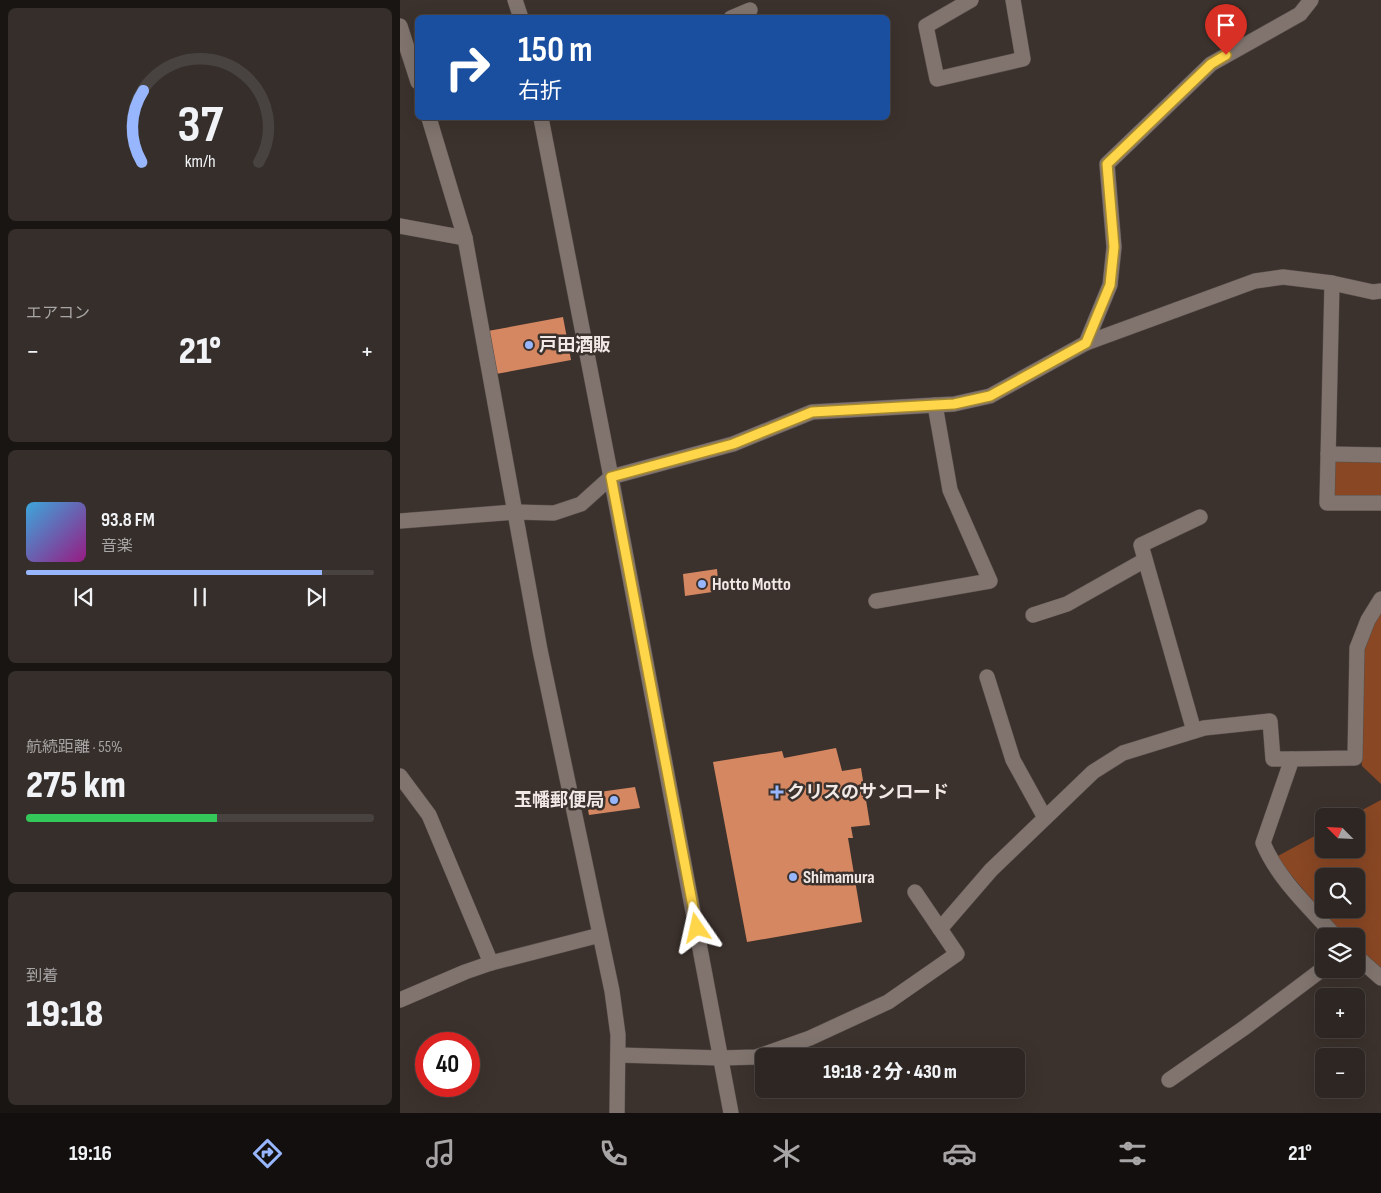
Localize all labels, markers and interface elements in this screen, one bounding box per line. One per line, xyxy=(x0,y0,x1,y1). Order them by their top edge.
pin xyxy=(1205,4,1247,55)
icon: arrive xyxy=(1212,11,1240,39)
text: 150 m xyxy=(518,29,592,72)
icon: right xyxy=(435,35,500,100)
text: 右折 xyxy=(518,78,562,105)
text: 37 xyxy=(177,94,223,157)
text: km/h xyxy=(185,151,215,172)
text: エアコン xyxy=(26,304,90,323)
text: 21° xyxy=(179,329,221,374)
text: − xyxy=(26,335,40,368)
text: + xyxy=(360,335,374,368)
place label: 戸田酒販 xyxy=(539,335,611,356)
marker: 戸田酒販 xyxy=(523,339,535,351)
text: 93.8 FM xyxy=(101,509,155,532)
text: 音楽 xyxy=(101,537,133,556)
place label: Hotto Motto xyxy=(712,574,791,595)
marker: Hotto Motto xyxy=(696,578,708,590)
icon: previous xyxy=(70,583,98,611)
icon: pause xyxy=(186,583,214,611)
icon: next xyxy=(302,583,330,611)
text: 航続距離 · 55% xyxy=(26,738,123,757)
text: 275 km xyxy=(26,763,126,808)
place label: クリスのサンロード xyxy=(787,782,949,803)
marker: クリスのサンロード xyxy=(771,786,783,798)
place label: 玉幡郵便局 xyxy=(514,790,604,811)
marker: 玉幡郵便局 xyxy=(608,794,620,806)
north arrow xyxy=(1315,808,1365,858)
map controls xyxy=(1315,808,1365,1098)
place label: Shimamura xyxy=(803,867,875,888)
button: search xyxy=(1315,868,1365,918)
marker: Shimamura xyxy=(787,871,799,883)
position arrow xyxy=(670,901,722,953)
button: layers xyxy=(1315,928,1365,978)
text: 到着 xyxy=(26,967,58,986)
button: + xyxy=(1315,988,1365,1038)
text: 19:18 xyxy=(26,992,103,1037)
speed limit sign: 40 xyxy=(415,1032,480,1097)
button: − xyxy=(1315,1048,1365,1098)
text: 19:18 · 2 分 · 430 m xyxy=(823,1061,957,1084)
icon: directions xyxy=(250,1136,285,1171)
icon: music xyxy=(423,1136,458,1171)
icon: phone xyxy=(596,1136,631,1171)
icon: climate xyxy=(769,1136,804,1171)
icon: car xyxy=(942,1136,977,1171)
icon: filters xyxy=(1115,1136,1150,1171)
text: 19:16 xyxy=(69,1140,112,1167)
text: 21° xyxy=(1288,1140,1312,1167)

